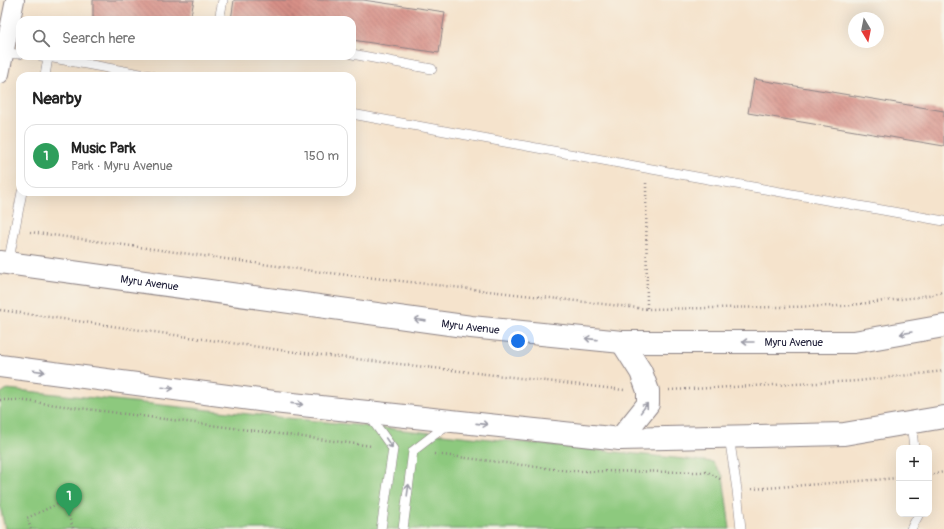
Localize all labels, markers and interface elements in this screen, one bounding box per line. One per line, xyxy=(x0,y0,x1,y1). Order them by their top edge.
north arrow xyxy=(848,12,884,48)
search box xyxy=(16,16,356,60)
icon: search xyxy=(30,27,52,49)
text: Search here xyxy=(62,29,135,48)
text: Nearby xyxy=(32,88,81,109)
text: Music Park xyxy=(71,139,136,158)
text: 1 xyxy=(43,148,49,164)
text: 150 m xyxy=(304,148,339,164)
text: Park · Myru Avenue xyxy=(71,158,172,174)
street label: Myru Avenue xyxy=(120,273,180,294)
one-way arrow xyxy=(414,316,427,324)
street label: Myru Avenue xyxy=(441,317,501,337)
one-way arrow xyxy=(899,329,912,337)
your location xyxy=(508,331,528,351)
one-way arrow xyxy=(585,335,598,342)
street label: Myru Avenue xyxy=(765,336,824,349)
one-way arrow xyxy=(742,338,755,346)
one-way arrow xyxy=(32,367,45,375)
one-way arrow xyxy=(161,384,174,392)
one-way arrow xyxy=(290,400,303,408)
one-way arrow xyxy=(640,403,648,414)
one-way arrow xyxy=(475,420,488,428)
one-way arrow xyxy=(385,438,393,449)
map controls xyxy=(896,445,932,517)
button: + xyxy=(896,445,932,481)
button: − xyxy=(896,481,932,517)
pin: 1 xyxy=(56,483,82,516)
one-way arrow xyxy=(404,484,412,497)

